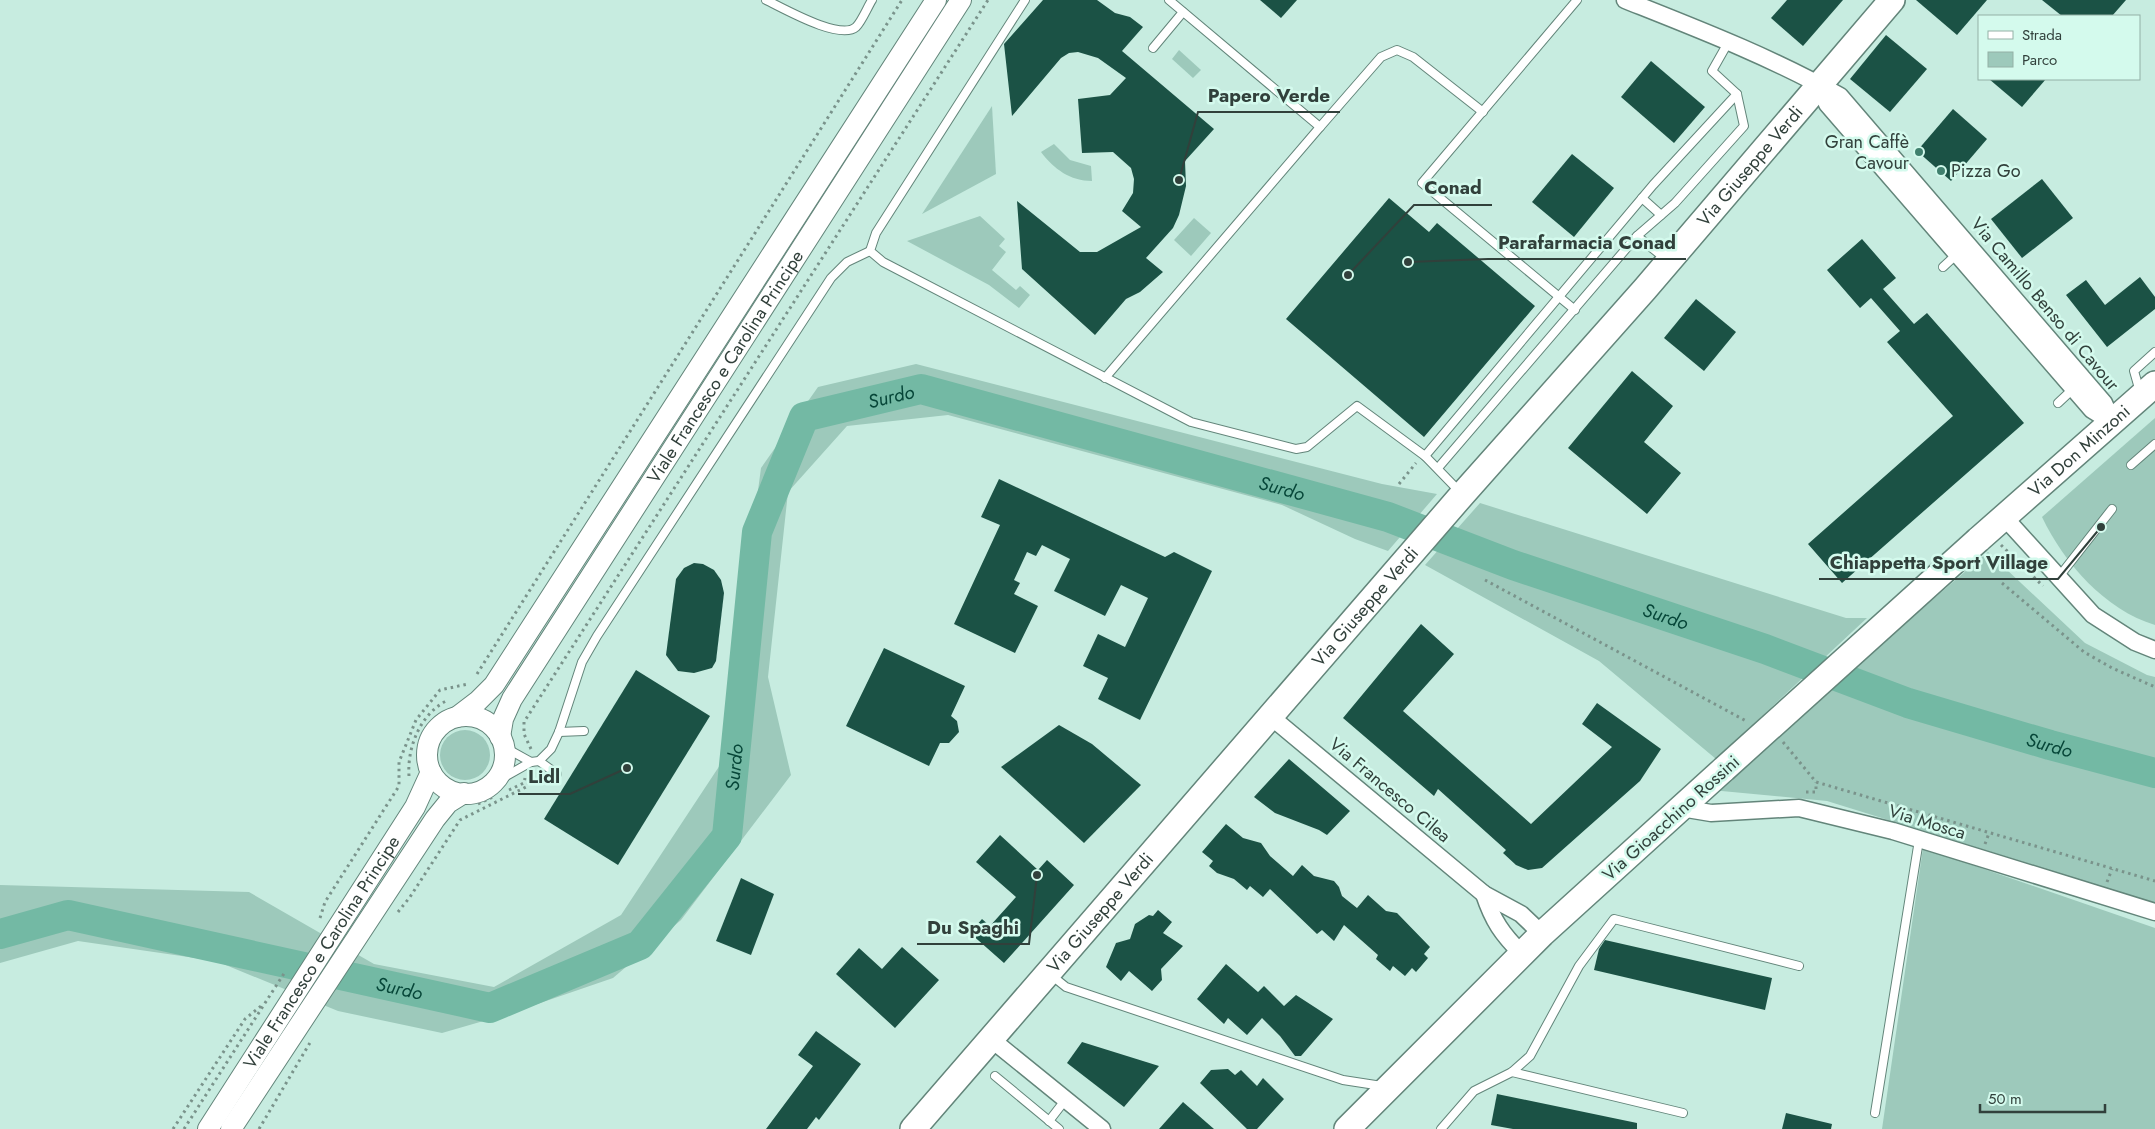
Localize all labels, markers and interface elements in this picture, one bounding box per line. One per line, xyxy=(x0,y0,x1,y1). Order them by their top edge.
legend xyxy=(1978,15,2140,80)
text: Strada xyxy=(2022,24,2062,46)
text: Parco xyxy=(2022,49,2057,71)
callout: Papero Verde xyxy=(1198,78,1340,112)
text: Papero Verde xyxy=(1208,82,1330,109)
street label: Via Giuseppe Verdi xyxy=(1691,100,1809,232)
place label: Gran Caffè Cavour xyxy=(1825,129,1910,176)
marker: Gran Caffè Cavour xyxy=(1913,146,1925,158)
place label: Pizza Go xyxy=(1951,158,2021,184)
marker: Pizza Go xyxy=(1935,165,1947,177)
callout: Conad xyxy=(1414,171,1492,205)
text: Conad xyxy=(1424,174,1482,201)
street label: Via Camillo Benso di Cavour xyxy=(1965,212,2126,397)
callout: Parafarmacia Conad xyxy=(1488,225,1686,259)
text: Parafarmacia Conad xyxy=(1498,229,1676,256)
street label: Viale Francesco e Carolina Principe xyxy=(641,245,810,488)
water label: Surdo xyxy=(865,378,917,415)
street label: Via Don Minzoni xyxy=(2023,399,2136,503)
water label: Surdo xyxy=(1256,469,1308,507)
street label: Via Giuseppe Verdi xyxy=(1306,541,1425,672)
callout: Chiappetta Sport Village xyxy=(1819,545,2058,579)
text: Chiappetta Sport Village xyxy=(1830,549,2048,576)
water label: Surdo xyxy=(1639,596,1692,636)
water label: Surdo xyxy=(2023,725,2075,764)
street label: Via Francesco Cilea xyxy=(1324,731,1456,849)
water label: Surdo xyxy=(718,743,750,792)
street label: Via Gioacchino Rossini xyxy=(1597,749,1745,887)
callout: Lidl xyxy=(518,760,570,794)
text: Lidl xyxy=(528,763,560,790)
street label: Via Mosca xyxy=(1885,798,1969,846)
street label: Viale Francesco e Carolina Principe xyxy=(237,831,406,1074)
street label: Via Giuseppe Verdi xyxy=(1041,847,1160,979)
callout: Du Spaghi xyxy=(917,910,1029,944)
text: Du Spaghi xyxy=(927,914,1019,941)
water label: Surdo xyxy=(374,970,425,1006)
scale bar xyxy=(1980,1082,2105,1114)
text: 50 m xyxy=(1988,1088,2022,1110)

